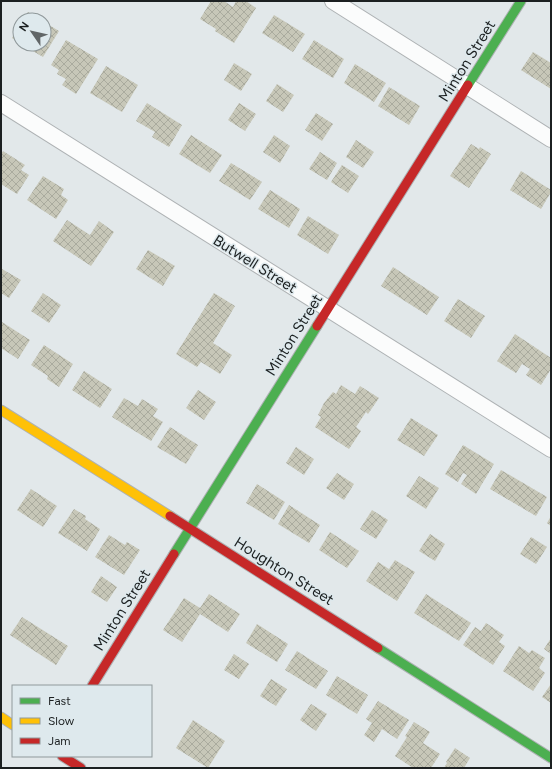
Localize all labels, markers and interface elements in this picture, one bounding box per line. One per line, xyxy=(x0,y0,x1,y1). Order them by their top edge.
north arrow xyxy=(12,12,52,52)
street label: Minton Street xyxy=(435,17,499,105)
text: N xyxy=(16,20,32,34)
street label: Butwell Street xyxy=(210,231,300,297)
street label: Minton Street xyxy=(262,291,326,379)
street label: Houghton Street xyxy=(231,533,337,609)
street label: Minton Street xyxy=(90,566,154,654)
legend xyxy=(12,685,152,757)
text: Fast xyxy=(48,694,71,708)
text: Slow xyxy=(48,714,75,728)
text: Jam xyxy=(48,734,71,748)

